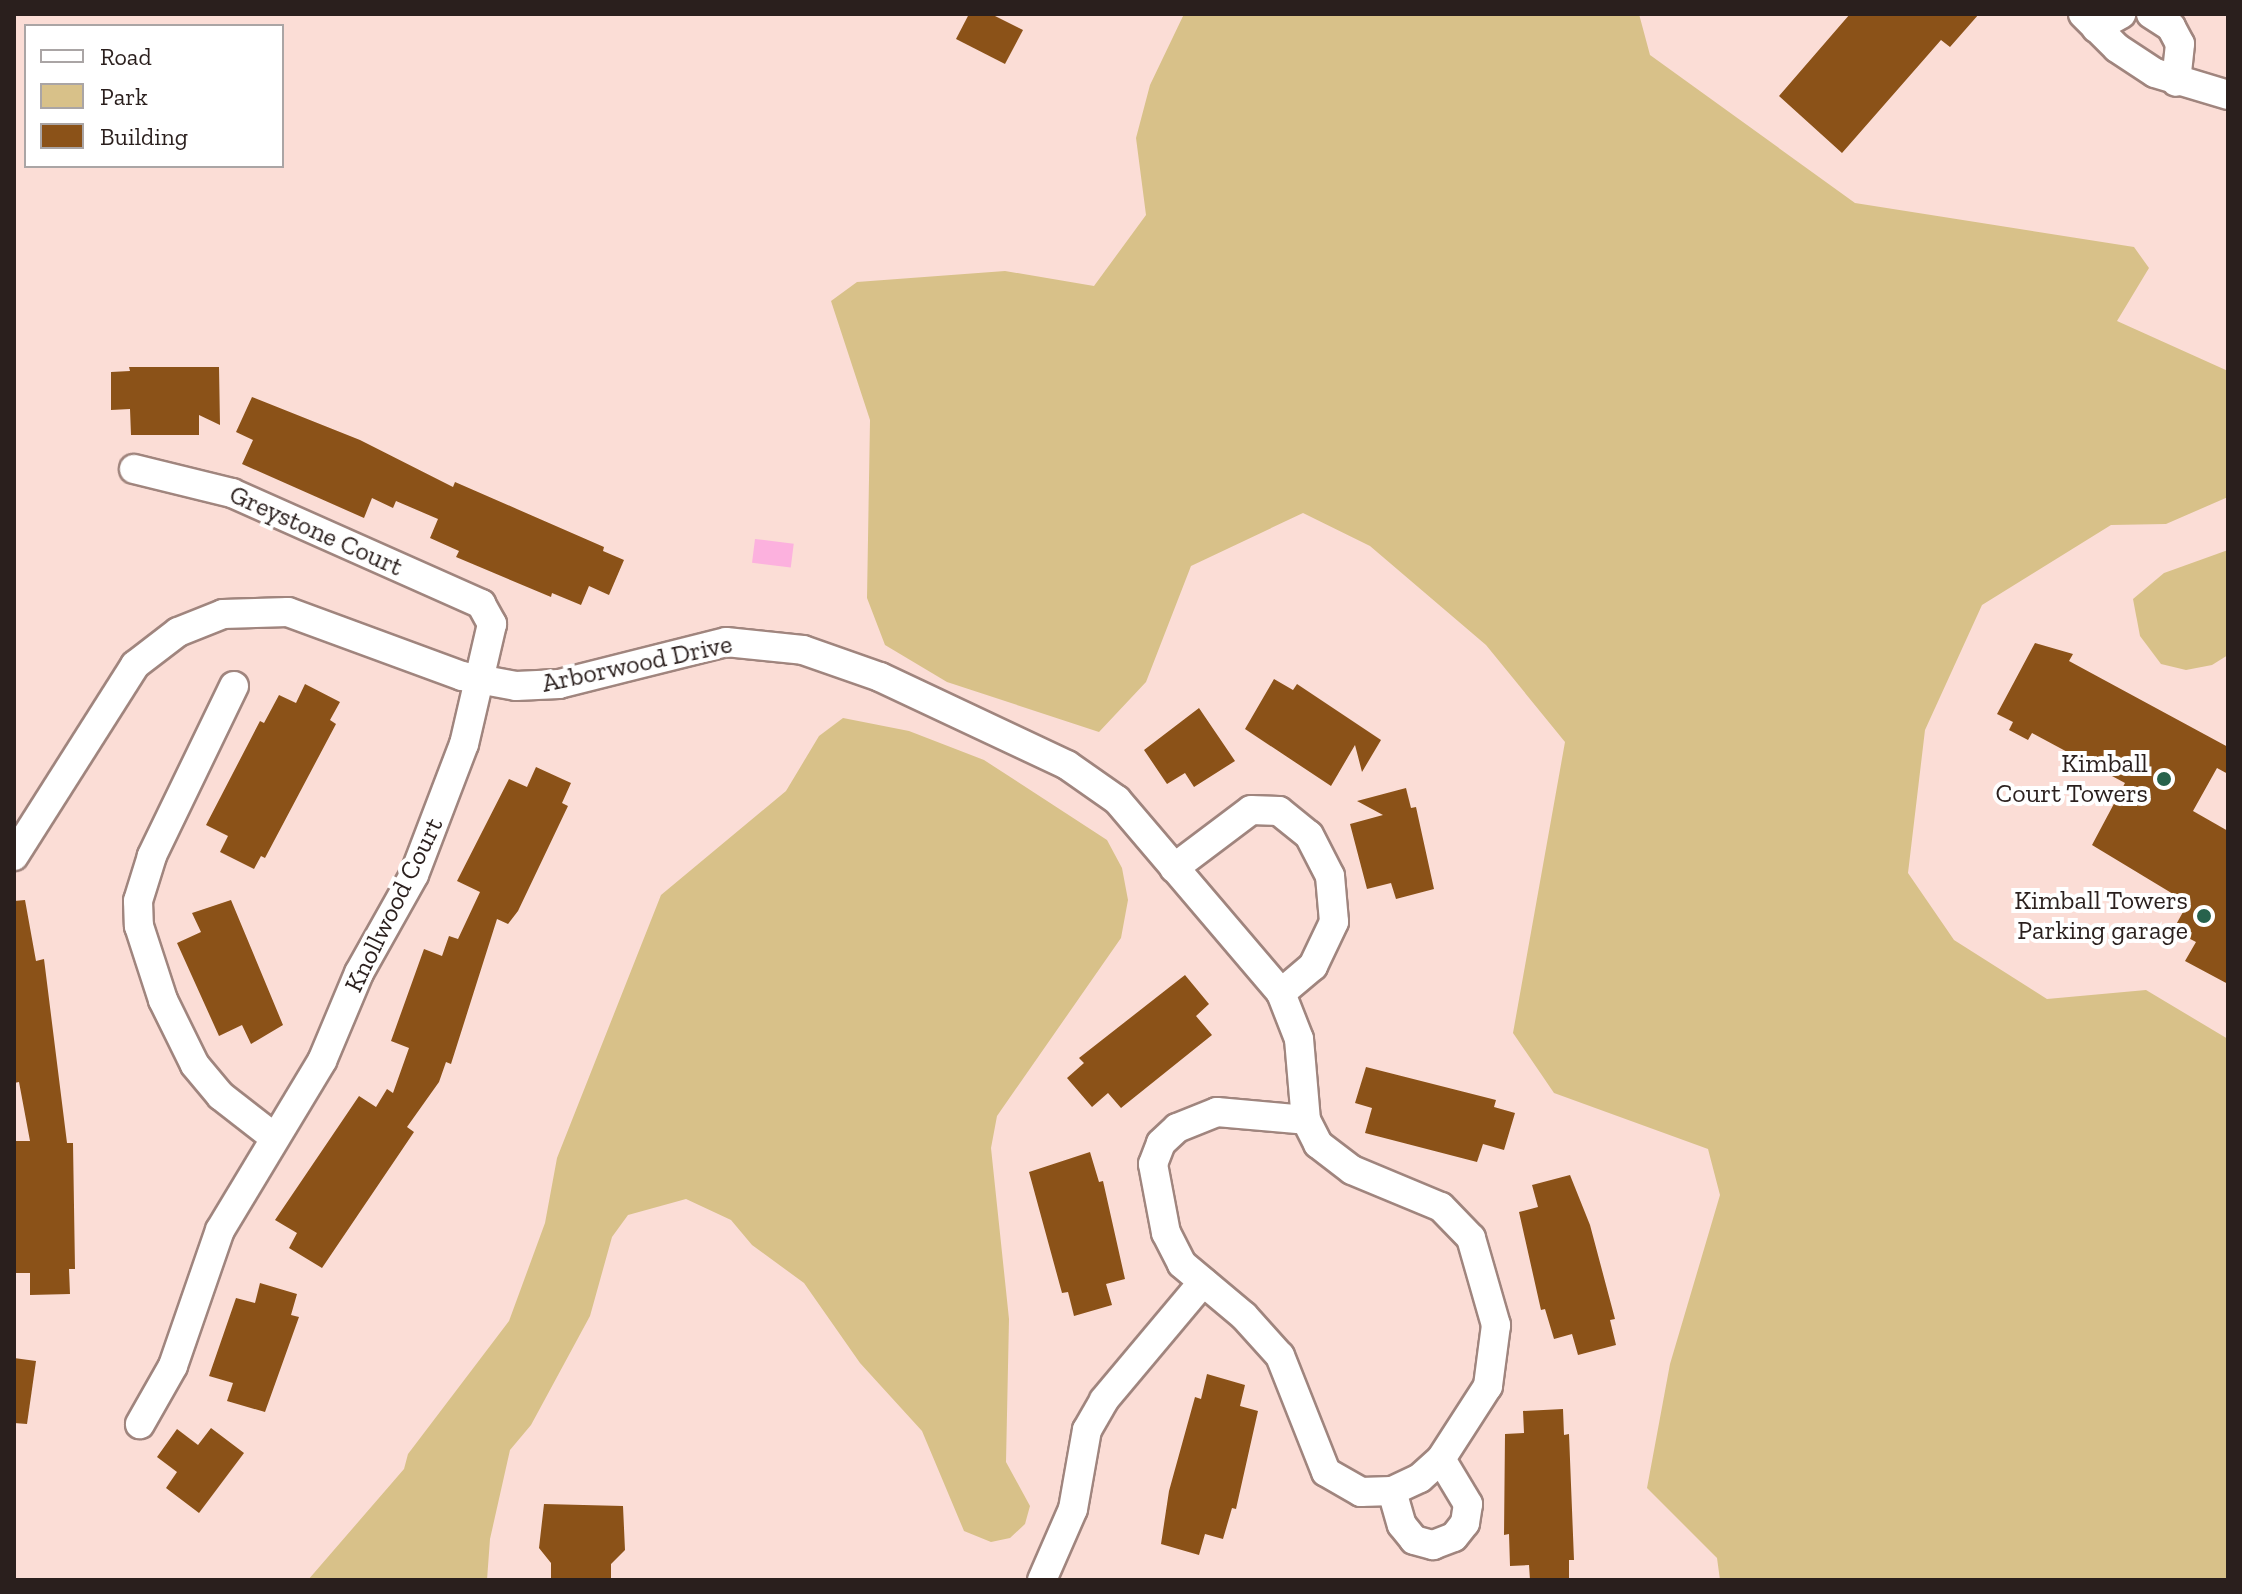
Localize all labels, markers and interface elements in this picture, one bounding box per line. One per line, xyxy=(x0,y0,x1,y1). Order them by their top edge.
legend xyxy=(24,24,284,168)
text: Road xyxy=(100,42,152,71)
text: Park xyxy=(100,82,148,111)
text: Building xyxy=(100,122,188,151)
street label: Greystone Court xyxy=(225,479,407,583)
street label: Arborwood Drive xyxy=(539,629,735,699)
place label: Kimball Court Towers xyxy=(1995,748,2148,810)
marker: Kimball Court Towers xyxy=(2155,770,2173,788)
street label: Knollwood Court xyxy=(338,813,450,997)
place label: Kimball Towers Parking garage xyxy=(2014,885,2188,946)
marker: Kimball Towers Parking garage xyxy=(2195,907,2213,925)

